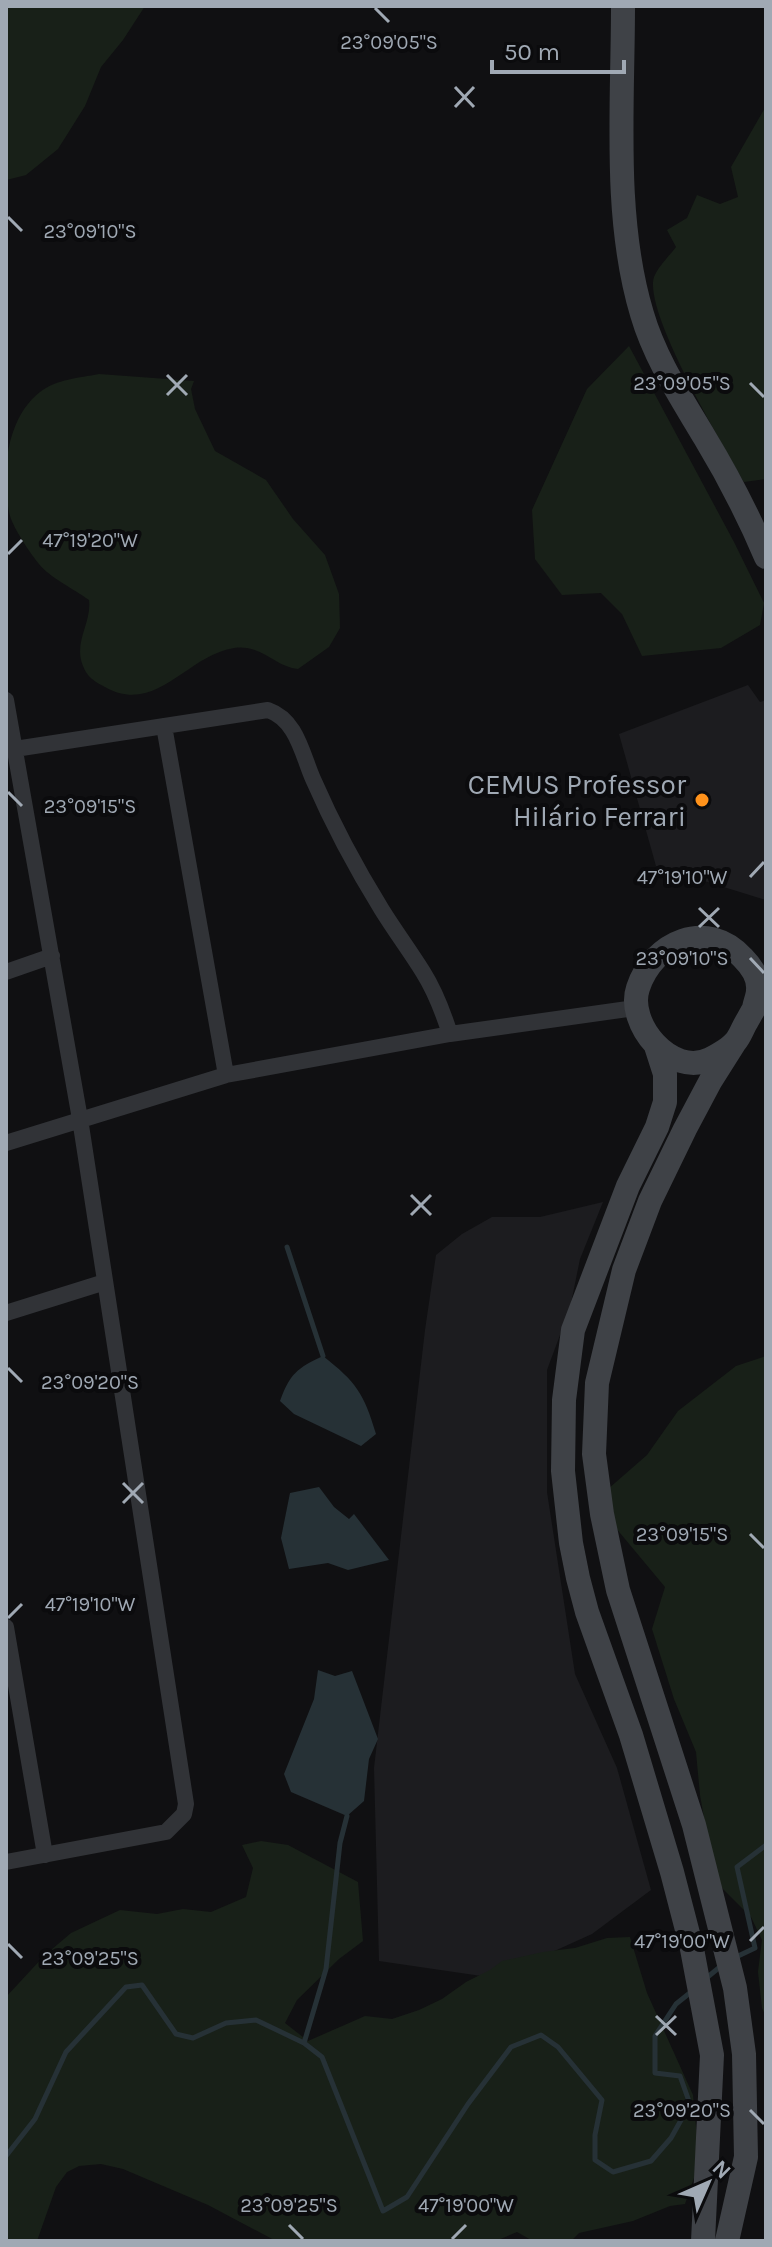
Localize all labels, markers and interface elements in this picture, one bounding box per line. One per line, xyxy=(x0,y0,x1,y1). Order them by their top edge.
scale bar xyxy=(492,24,624,74)
text: 23°09'05"S xyxy=(340,31,438,54)
text: 50 m xyxy=(504,38,560,66)
text: 23°09'10"S xyxy=(43,220,137,243)
text: 23°09'05"S xyxy=(633,372,731,395)
text: 47°19'20"W xyxy=(42,529,138,552)
place label: CEMUS Professor Hilário Ferrari xyxy=(468,768,687,833)
marker: CEMUS Professor Hilário Ferrari xyxy=(693,791,711,809)
text: 23°09'15"S xyxy=(44,795,136,818)
text: 47°19'10"W xyxy=(637,866,727,889)
text: 23°09'10"S xyxy=(635,947,729,970)
text: 23°09'20"S xyxy=(41,1371,139,1394)
text: 23°09'15"S xyxy=(636,1523,728,1546)
text: 47°19'10"W xyxy=(45,1593,135,1616)
text: 47°19'00"W xyxy=(634,1930,730,1953)
text: 23°09'25"S xyxy=(41,1947,139,1970)
text: 23°09'20"S xyxy=(633,2099,731,2122)
north arrow xyxy=(668,2143,748,2223)
text: N xyxy=(707,2155,736,2184)
text: 23°09'25"S xyxy=(240,2194,338,2217)
text: 47°19'00"W xyxy=(418,2194,514,2217)

